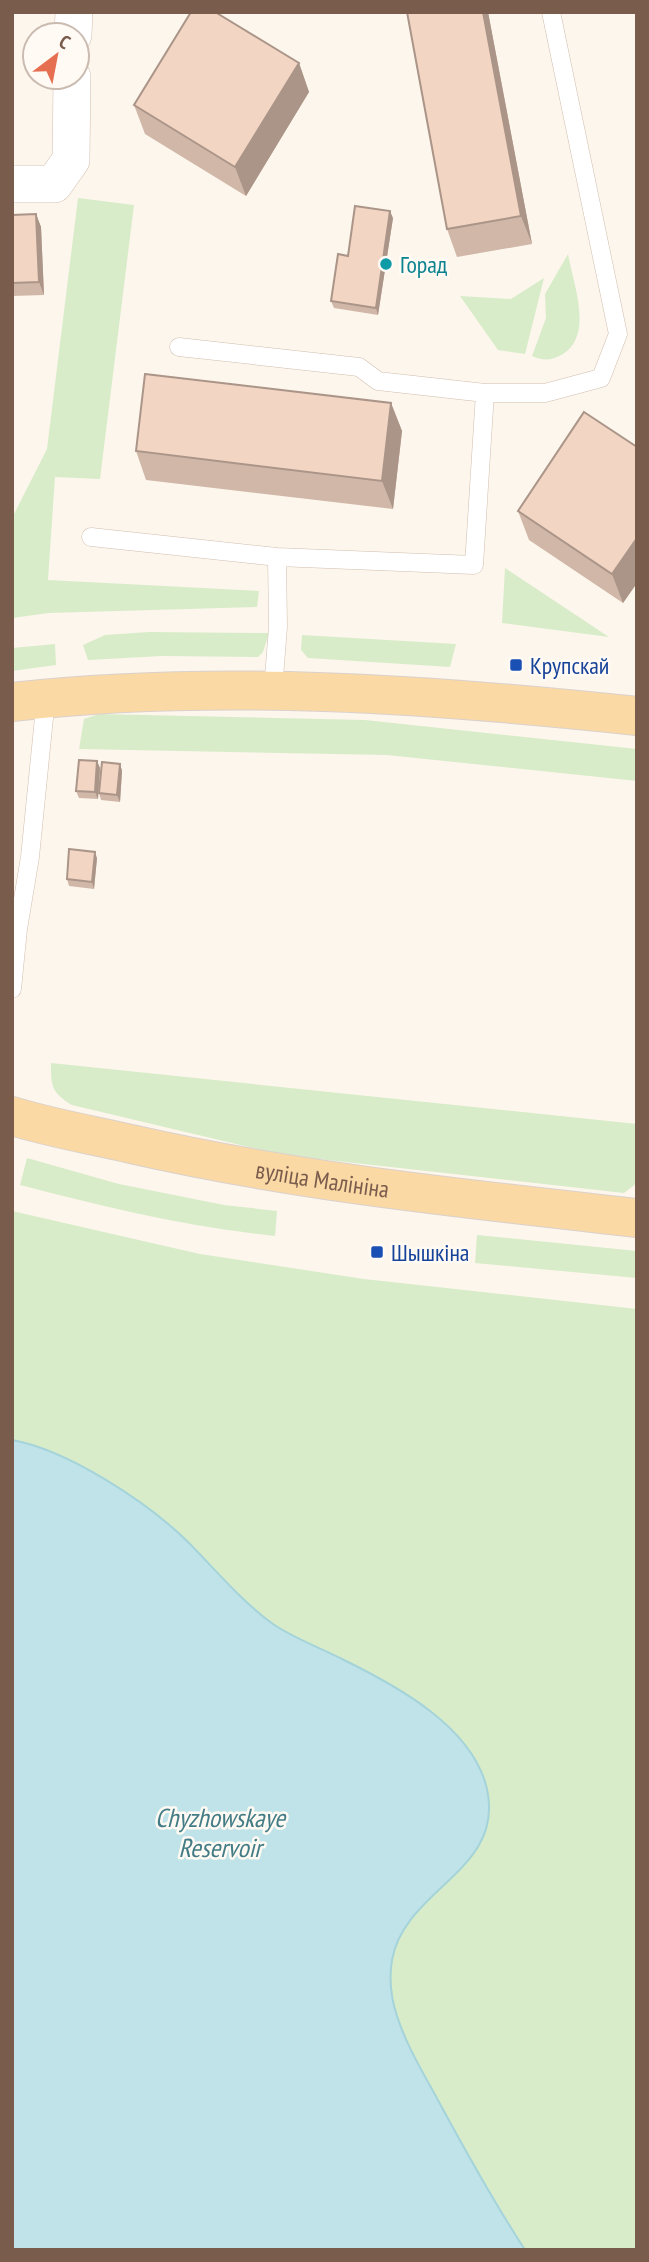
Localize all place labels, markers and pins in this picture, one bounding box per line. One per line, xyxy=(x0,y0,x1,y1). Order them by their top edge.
place label: Горад xyxy=(400,249,448,280)
marker: Горад xyxy=(378,256,394,272)
place label: Крупскай xyxy=(530,650,609,681)
marker: Крупскай xyxy=(508,657,524,673)
place label: Шышкіна xyxy=(391,1237,469,1268)
marker: Шышкіна xyxy=(369,1244,385,1260)

